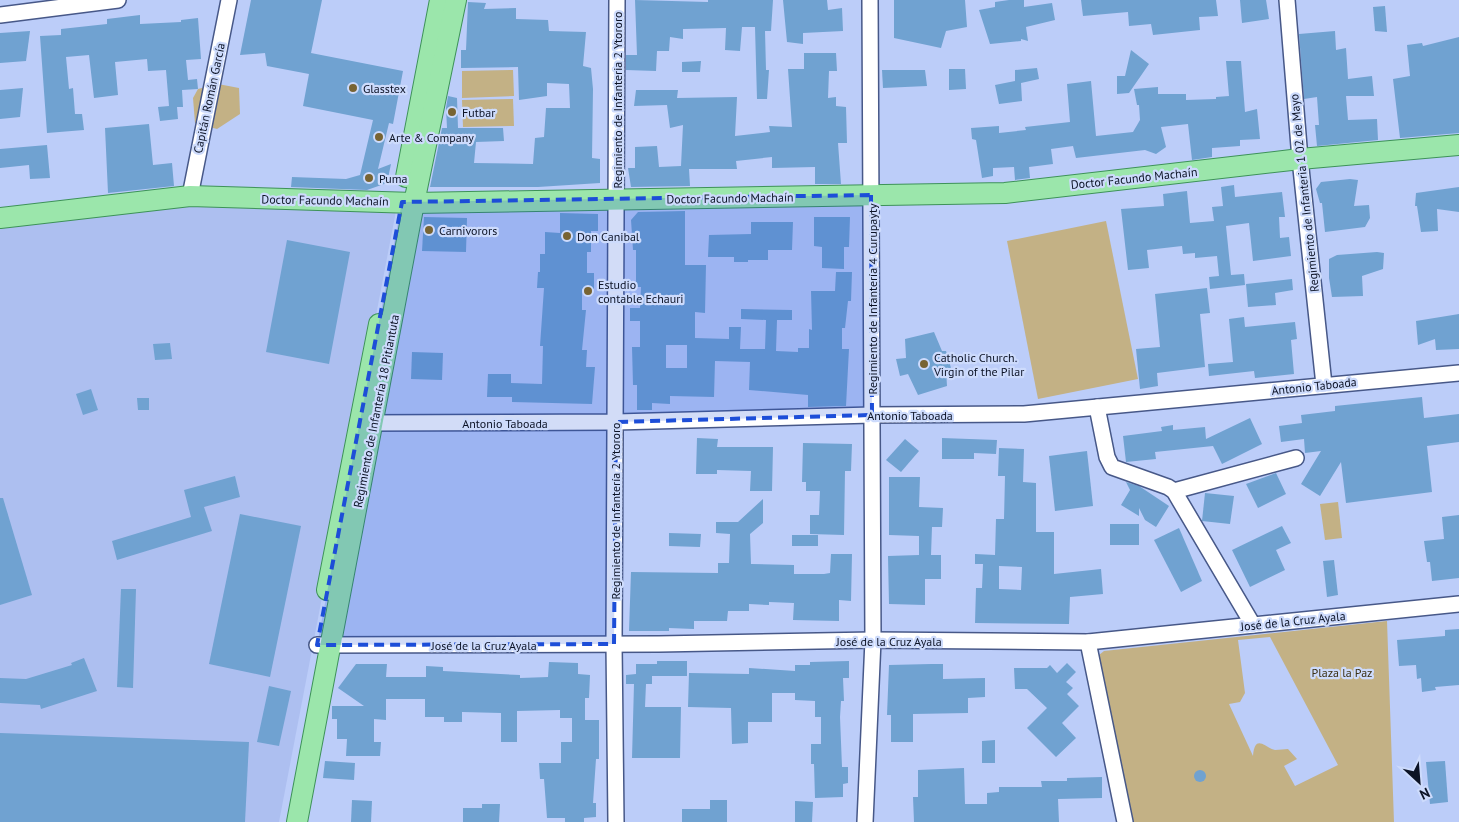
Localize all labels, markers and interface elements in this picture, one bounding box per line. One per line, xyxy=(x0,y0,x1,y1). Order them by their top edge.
street label: Regimiento de Infanteria 2 Ytororo xyxy=(610,11,625,189)
street label: Capitán Román García xyxy=(190,41,228,155)
place label: Glasstex xyxy=(363,81,406,96)
marker: Glasstex xyxy=(347,82,359,94)
street label: Regimiento de Infanteria 1 02 de Mayo xyxy=(1286,93,1322,293)
place label: Futbar xyxy=(462,105,495,120)
marker: Futbar xyxy=(446,106,458,118)
place label: Arte & Company xyxy=(389,130,474,145)
marker: Arte & Company xyxy=(373,131,385,143)
street label: Doctor Facundo Machaín xyxy=(1070,164,1198,192)
place label: Puma xyxy=(379,171,408,186)
marker: Puma xyxy=(363,172,375,184)
street label: Doctor Facundo Machaín xyxy=(666,189,794,207)
street label: Doctor Facundo Machaín xyxy=(261,191,389,209)
street label: Regimiento de Infantería 4 Curupayty xyxy=(865,203,880,395)
place label: Carnivorors xyxy=(439,223,497,238)
marker: Carnivorors xyxy=(423,224,435,236)
place label: Don Canibal xyxy=(577,229,640,244)
marker: Don Canibal xyxy=(561,230,573,242)
place label: Estudio contable Echauri xyxy=(598,277,684,306)
marker: Estudio contable Echauri xyxy=(582,285,594,297)
street label: Regimiento de Infantería 18 Pitiantuta xyxy=(350,313,402,509)
place label: Catholic Church. Virgin of the Pilar xyxy=(933,350,1024,379)
marker: Catholic Church. Virgin of the Pilar xyxy=(918,358,930,370)
street label: Antonio Taboada xyxy=(1271,374,1357,398)
street label: Antonio Taboada xyxy=(867,408,953,423)
street label: Antonio Taboada xyxy=(462,416,548,431)
street label: Regimiento de Infantería 2 Ytororo xyxy=(608,422,623,600)
street label: José de la Cruz Ayala xyxy=(1239,608,1346,634)
street label: José de la Cruz Ayala xyxy=(835,634,942,649)
street label: José de la Cruz Ayala xyxy=(430,638,537,653)
park label: Plaza la Paz xyxy=(1312,665,1372,680)
north arrow xyxy=(1394,757,1444,807)
text: N xyxy=(1417,784,1433,804)

